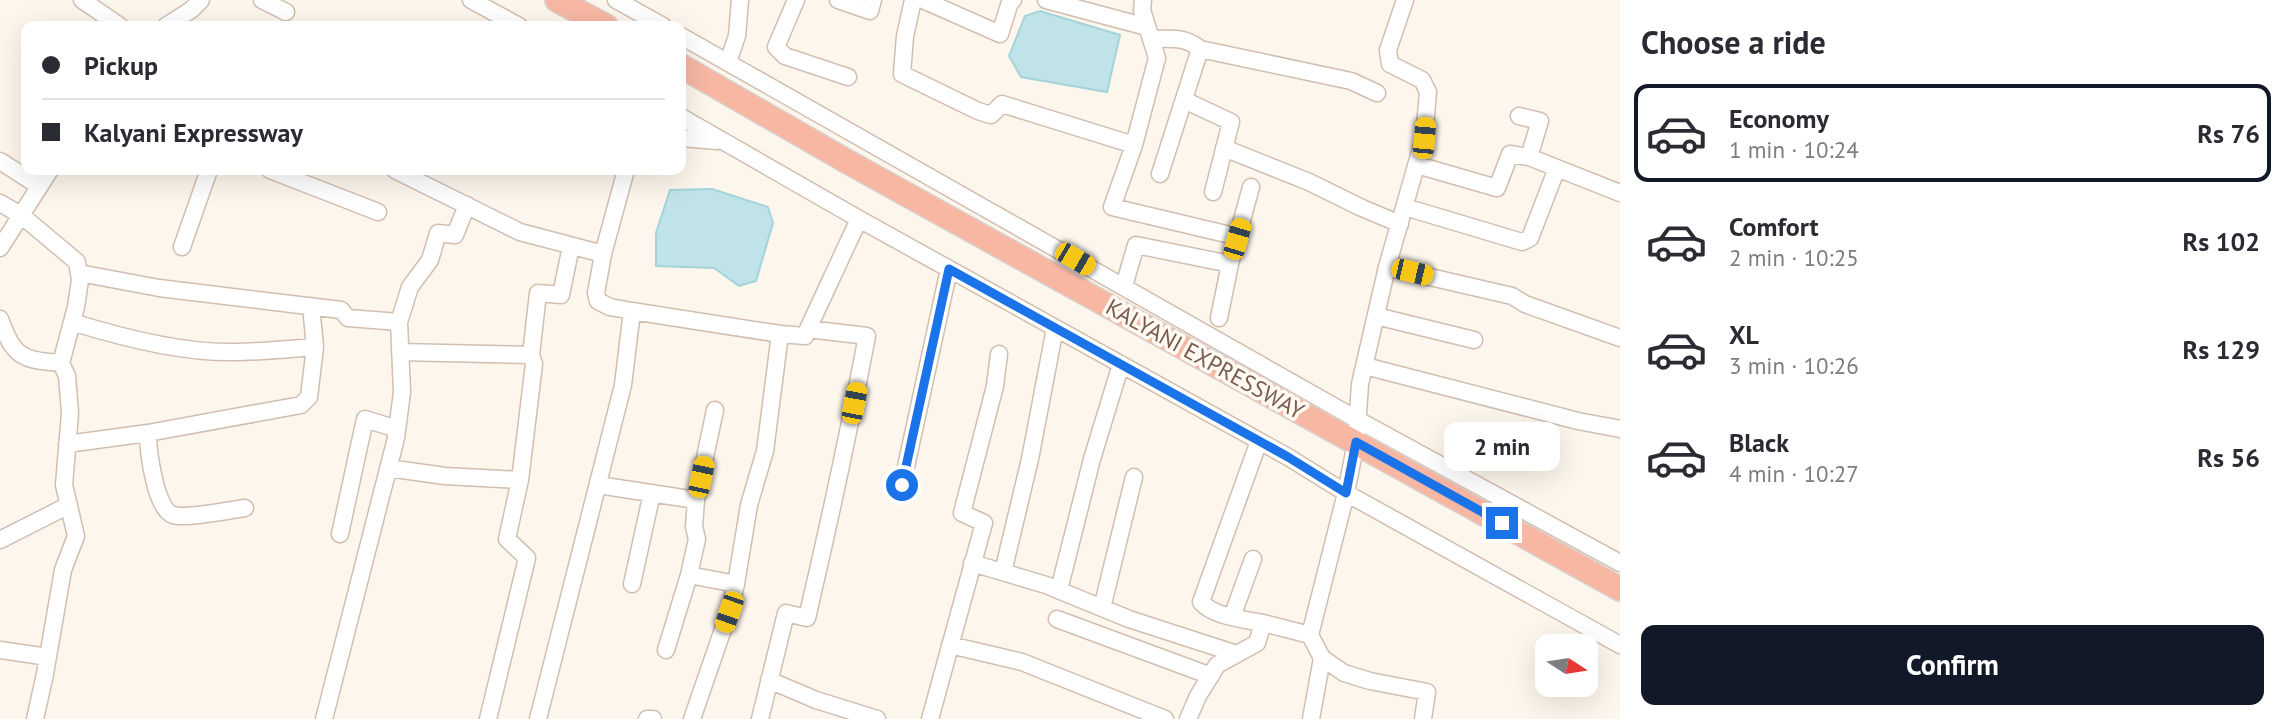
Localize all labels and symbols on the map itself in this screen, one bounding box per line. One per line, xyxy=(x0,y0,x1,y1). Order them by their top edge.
car xyxy=(1412,116,1437,160)
car xyxy=(1222,216,1253,262)
car xyxy=(1052,239,1099,279)
car xyxy=(1390,257,1435,287)
street label: KALYANI EXPRESSWAY xyxy=(1101,292,1310,425)
car xyxy=(840,380,869,426)
callout: 2 min xyxy=(1444,421,1560,470)
car xyxy=(687,454,716,500)
route start xyxy=(886,469,918,501)
route end xyxy=(1486,507,1518,539)
car xyxy=(713,589,746,635)
north arrow xyxy=(1535,634,1598,696)

